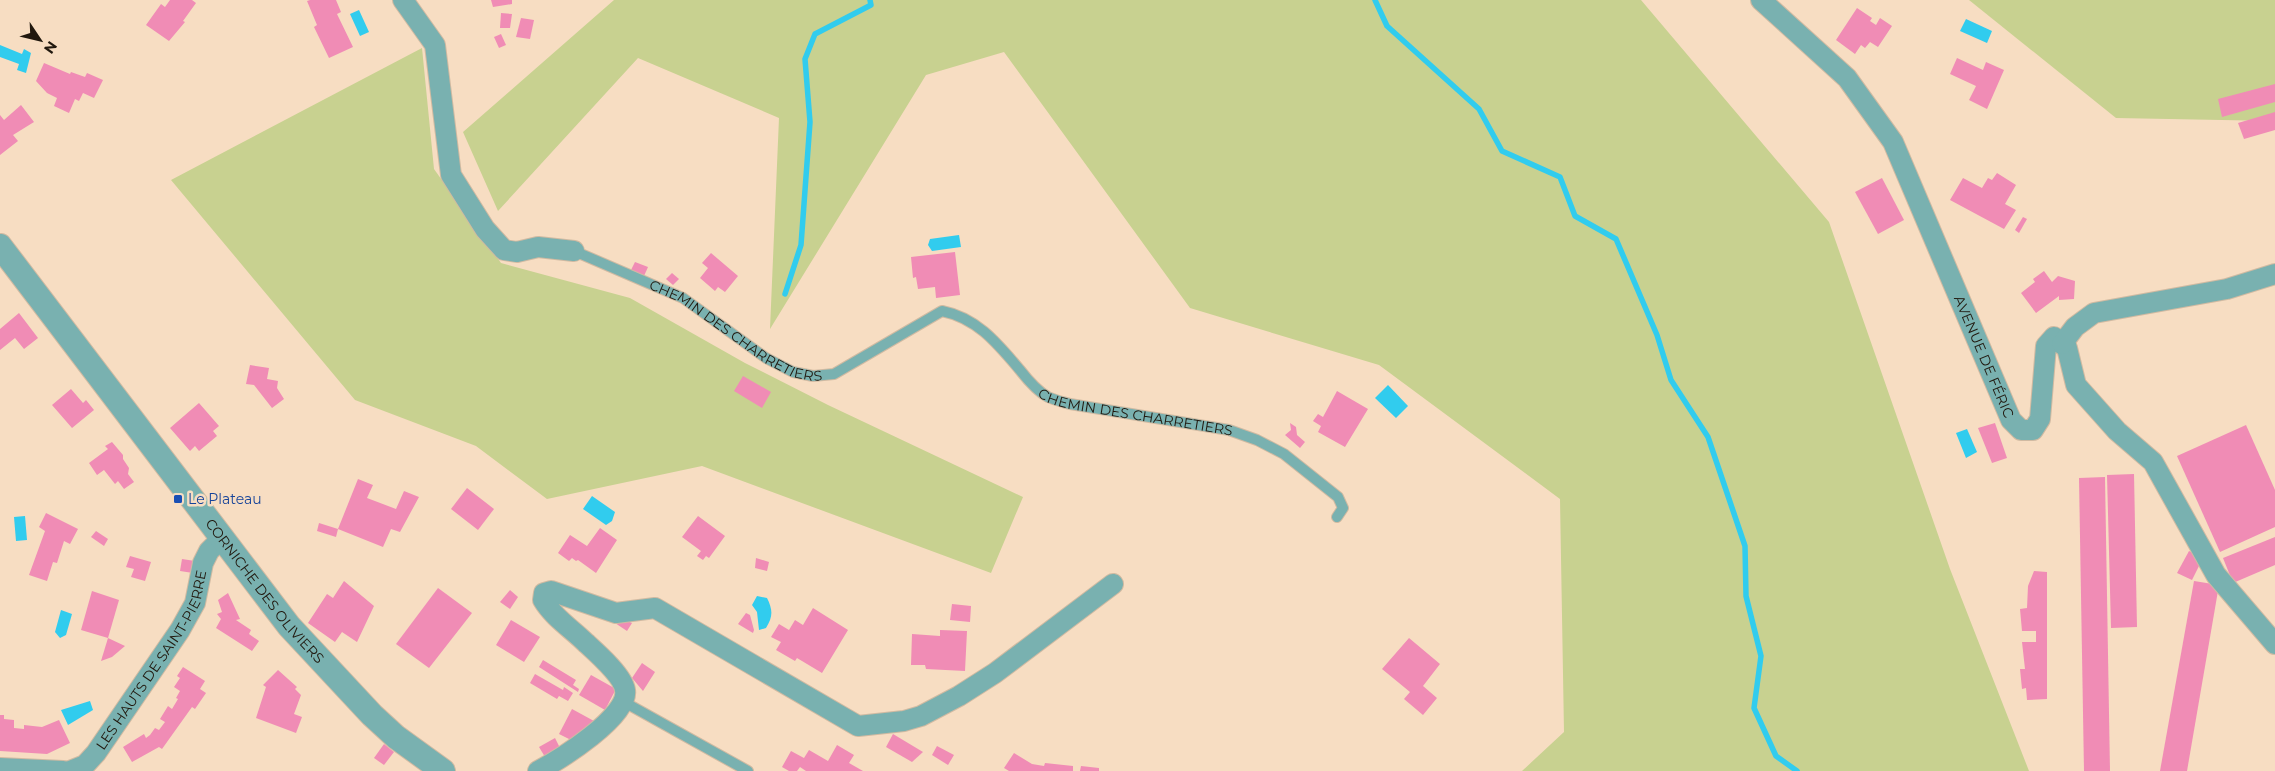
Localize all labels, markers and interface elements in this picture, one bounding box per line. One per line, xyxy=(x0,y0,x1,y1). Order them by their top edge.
north arrow xyxy=(15,15,65,65)
text: N xyxy=(40,38,61,57)
street label: CHEMIN DES CHARRETIERS xyxy=(647,276,823,385)
street label: AVENUE DE FÉRIC xyxy=(1950,293,2018,421)
street label: CHEMIN DES CHARRETIERS xyxy=(1034,384,1234,439)
place label: Le Plateau xyxy=(188,490,262,508)
marker: Le Plateau xyxy=(172,493,184,505)
street label: CORNICHE DES OLIVIERS xyxy=(202,515,328,667)
street label: LES HAUTS DE SAINT-PIERRE xyxy=(92,569,210,753)

